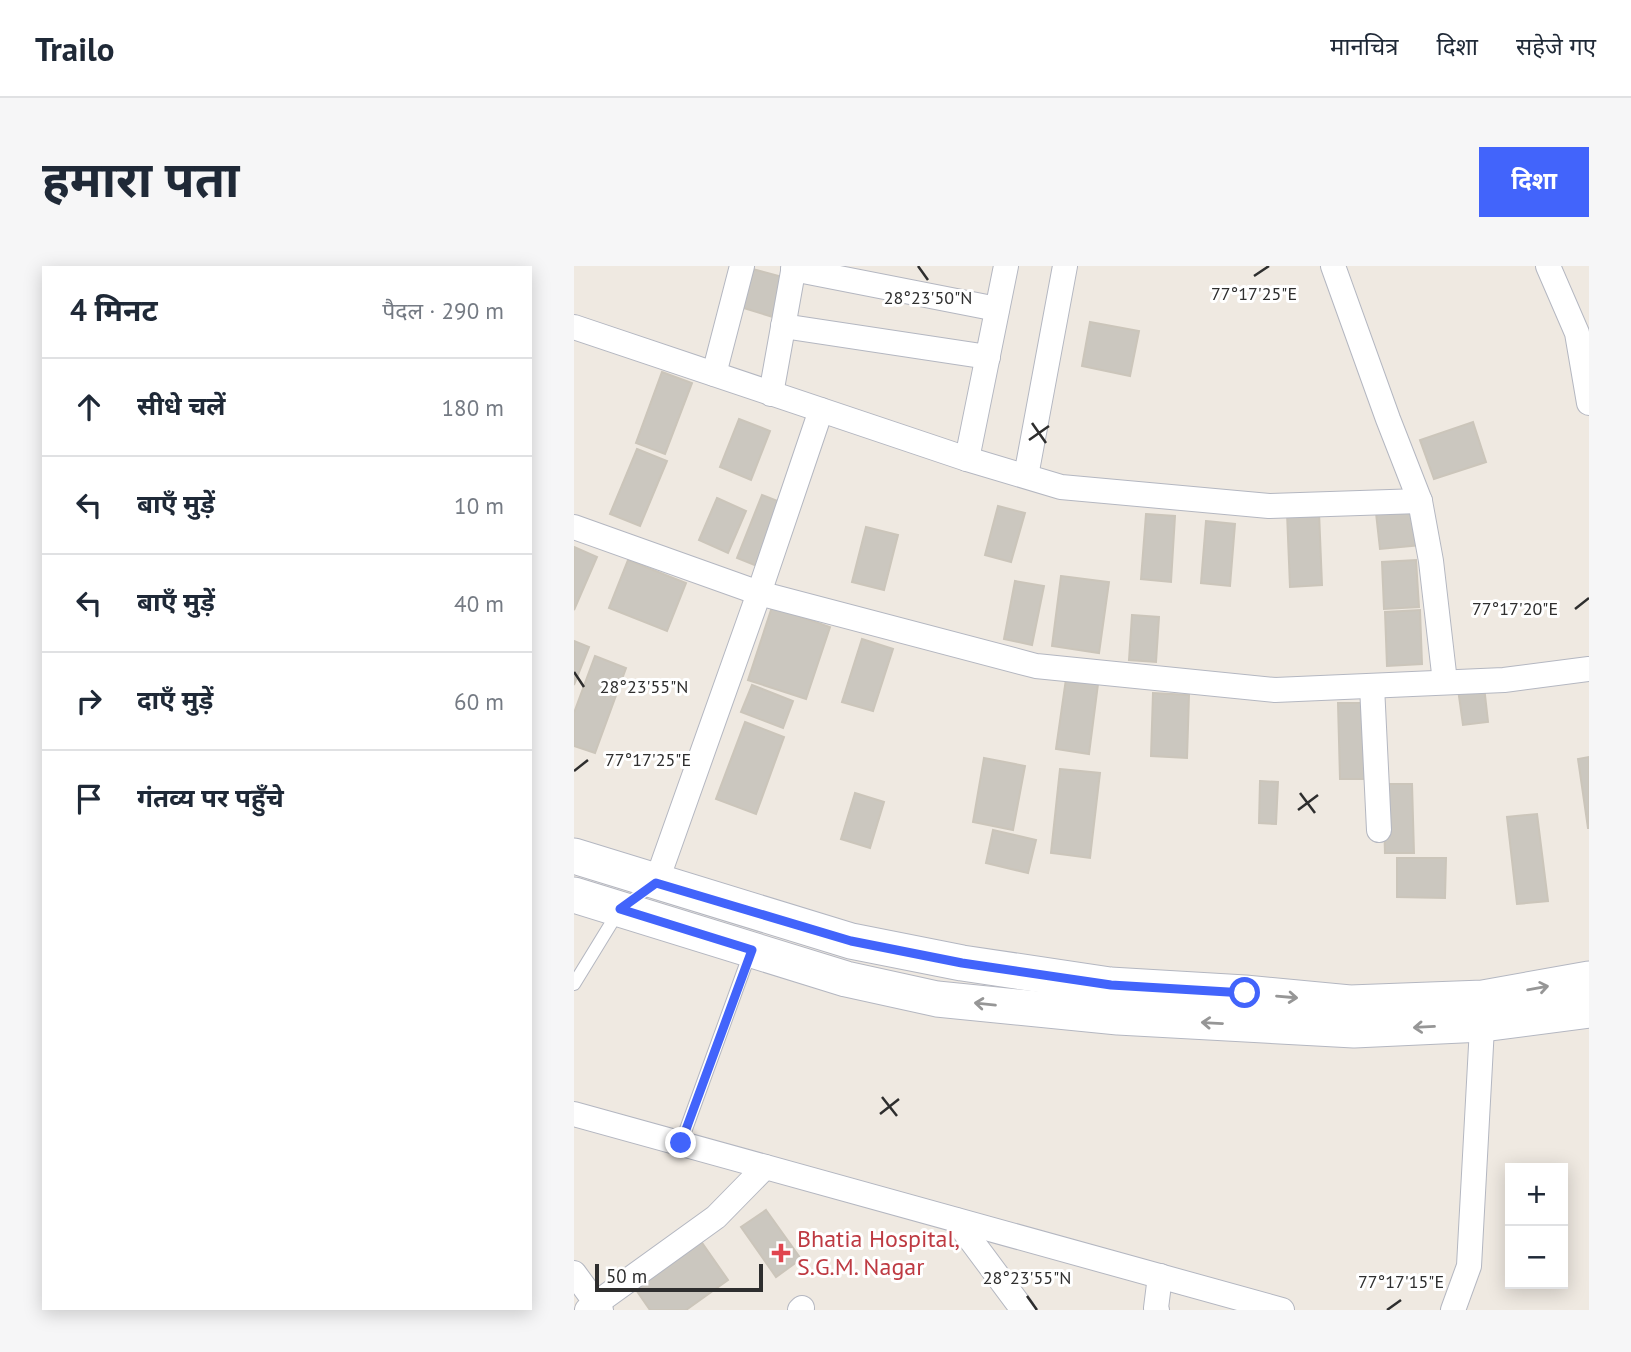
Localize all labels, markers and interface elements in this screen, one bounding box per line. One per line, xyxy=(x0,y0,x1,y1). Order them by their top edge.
text: Trailo xyxy=(35,27,115,70)
text: मानचित्र xyxy=(1330,31,1399,62)
text: दिशा xyxy=(1437,31,1478,62)
text: सहेजे गए xyxy=(1516,31,1596,62)
text: हमारा पता xyxy=(42,147,239,211)
button: दिशा xyxy=(1479,147,1589,217)
text: 77°17'25"E xyxy=(1211,282,1297,305)
text: 28°23'50"N xyxy=(884,286,972,309)
text: 4 मिनट xyxy=(70,290,158,329)
text: पैदल · 290 m xyxy=(382,296,504,325)
icon: ahead xyxy=(70,388,108,426)
text: सीधे चलें xyxy=(137,389,226,422)
text: 180 m xyxy=(442,393,504,422)
icon: left xyxy=(70,486,108,524)
text: बाएँ मुड़ें xyxy=(137,487,215,520)
text: 10 m xyxy=(454,491,504,520)
icon: left xyxy=(70,584,108,622)
text: बाएँ मुड़ें xyxy=(137,585,215,618)
text: 40 m xyxy=(454,589,504,618)
text: 77°17'20"E xyxy=(1472,597,1558,620)
text: 28°23'55"N xyxy=(600,675,688,698)
icon: right xyxy=(70,682,108,720)
text: दाएँ मुड़ें xyxy=(137,683,213,716)
text: 60 m xyxy=(454,687,504,716)
text: 77°17'25"E xyxy=(605,748,691,771)
icon: arrive xyxy=(70,780,108,818)
text: गंतव्य पर पहुँचे xyxy=(137,781,284,814)
route start xyxy=(1229,977,1260,1008)
one-way arrow xyxy=(1526,981,1549,994)
one-way arrow xyxy=(1275,991,1298,1004)
one-way arrow xyxy=(975,997,997,1010)
one-way arrow xyxy=(1201,1016,1224,1029)
one-way arrow xyxy=(1413,1021,1435,1034)
route end xyxy=(665,1127,696,1158)
map controls xyxy=(1505,1163,1568,1289)
button: + xyxy=(1505,1163,1568,1226)
place label: Bhatia Hospital, S.G.M. Nagar xyxy=(797,1223,960,1282)
button: − xyxy=(1505,1226,1568,1289)
marker: Bhatia Hospital, S.G.M. Nagar xyxy=(771,1243,791,1263)
scale bar xyxy=(595,1261,763,1293)
text: 50 m xyxy=(606,1264,647,1288)
text: 28°23'55"N xyxy=(983,1266,1071,1289)
text: 77°17'15"E xyxy=(1358,1270,1444,1293)

